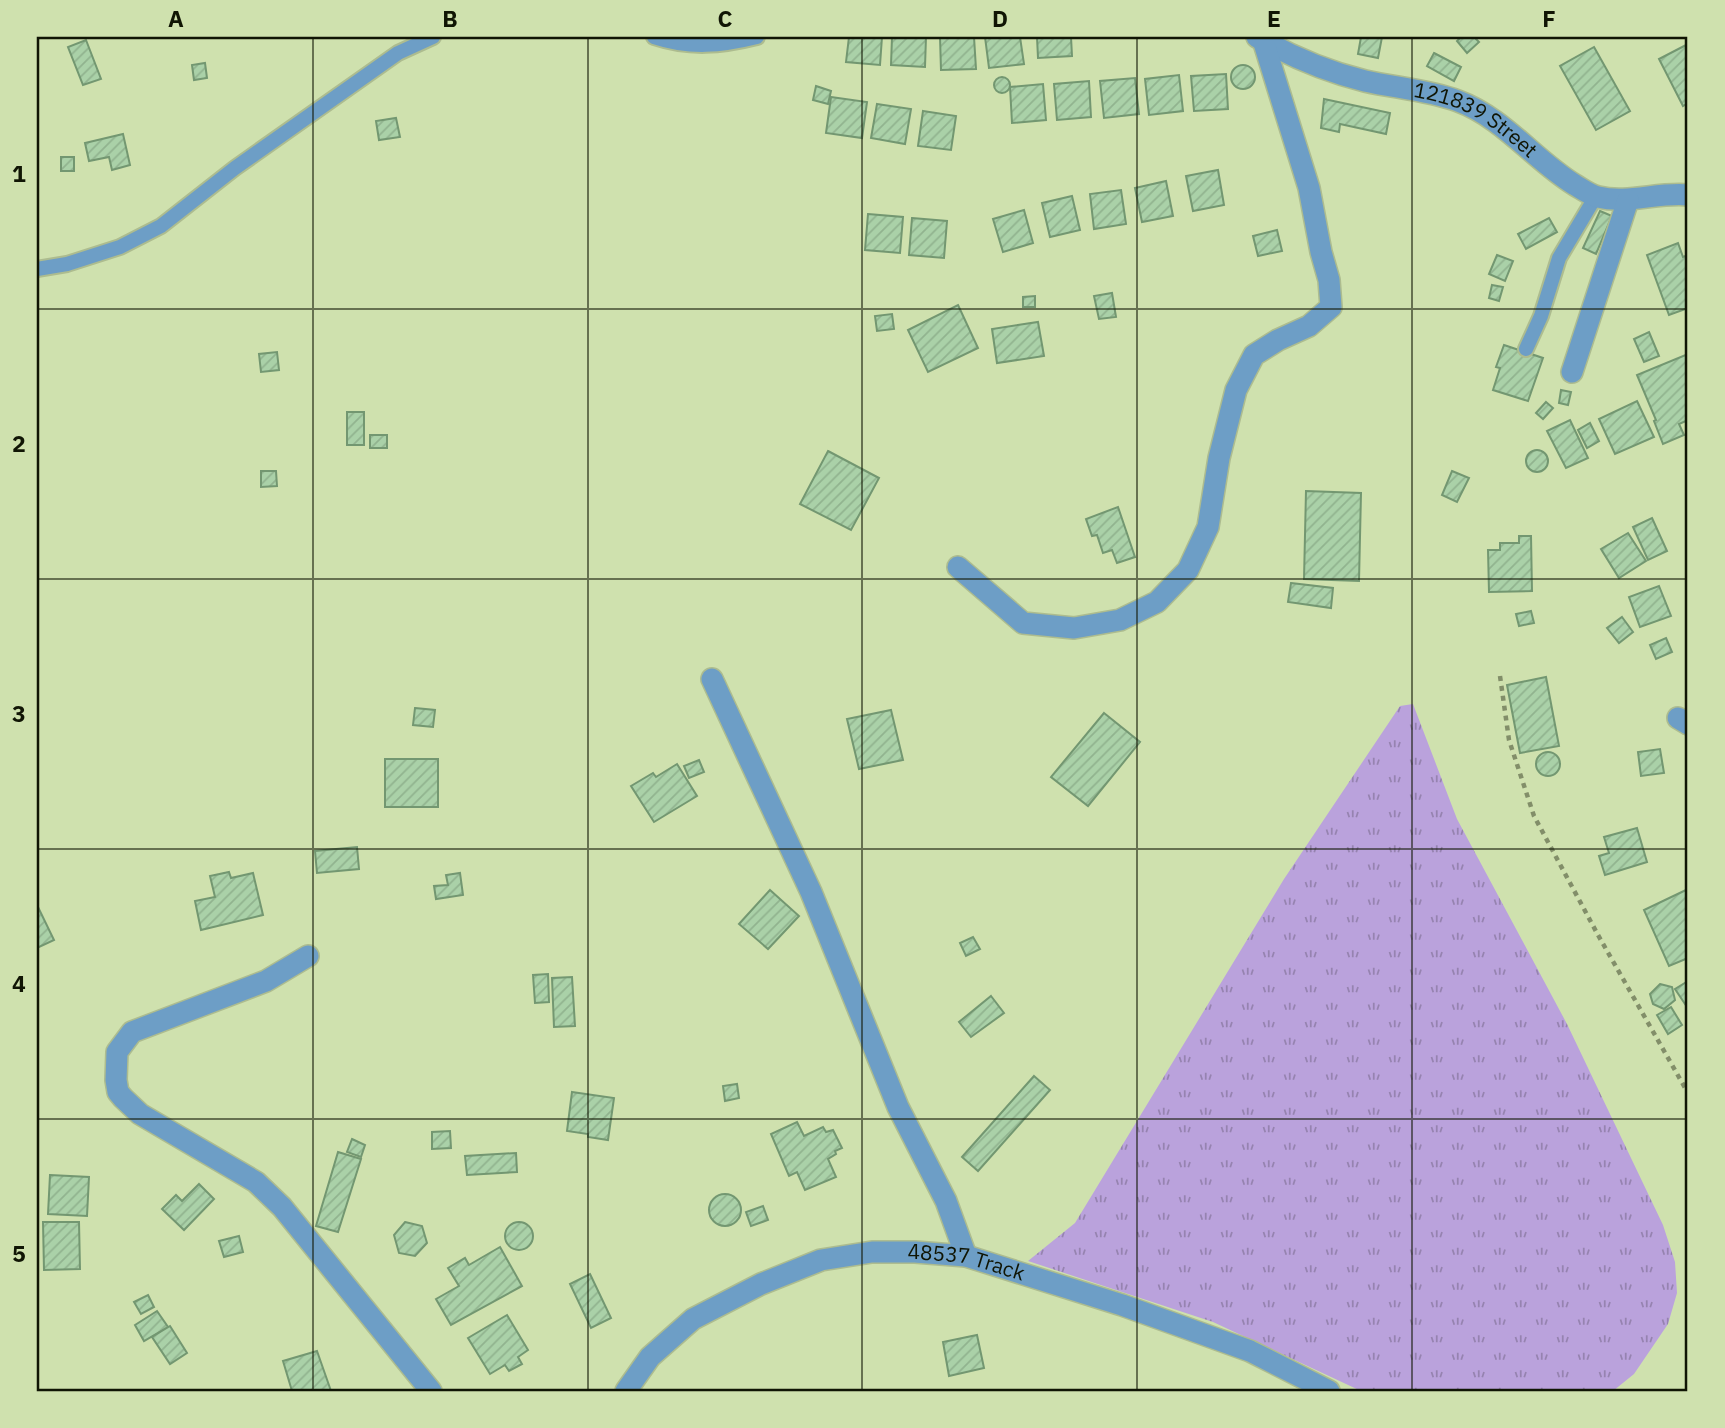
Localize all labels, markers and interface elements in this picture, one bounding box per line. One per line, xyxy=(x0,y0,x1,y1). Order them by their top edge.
text: A xyxy=(168,3,184,33)
text: B xyxy=(442,3,458,33)
text: C xyxy=(718,3,733,33)
text: D xyxy=(992,3,1008,33)
text: E xyxy=(1267,3,1281,33)
text: F xyxy=(1542,3,1556,33)
street label: 121839 Street xyxy=(1412,75,1544,163)
text: 1 xyxy=(12,158,26,188)
text: 2 xyxy=(12,428,26,458)
text: 3 xyxy=(12,698,26,728)
text: 4 xyxy=(12,968,26,998)
street label: 48537 Track xyxy=(907,1237,1029,1287)
text: 5 xyxy=(12,1238,26,1268)

